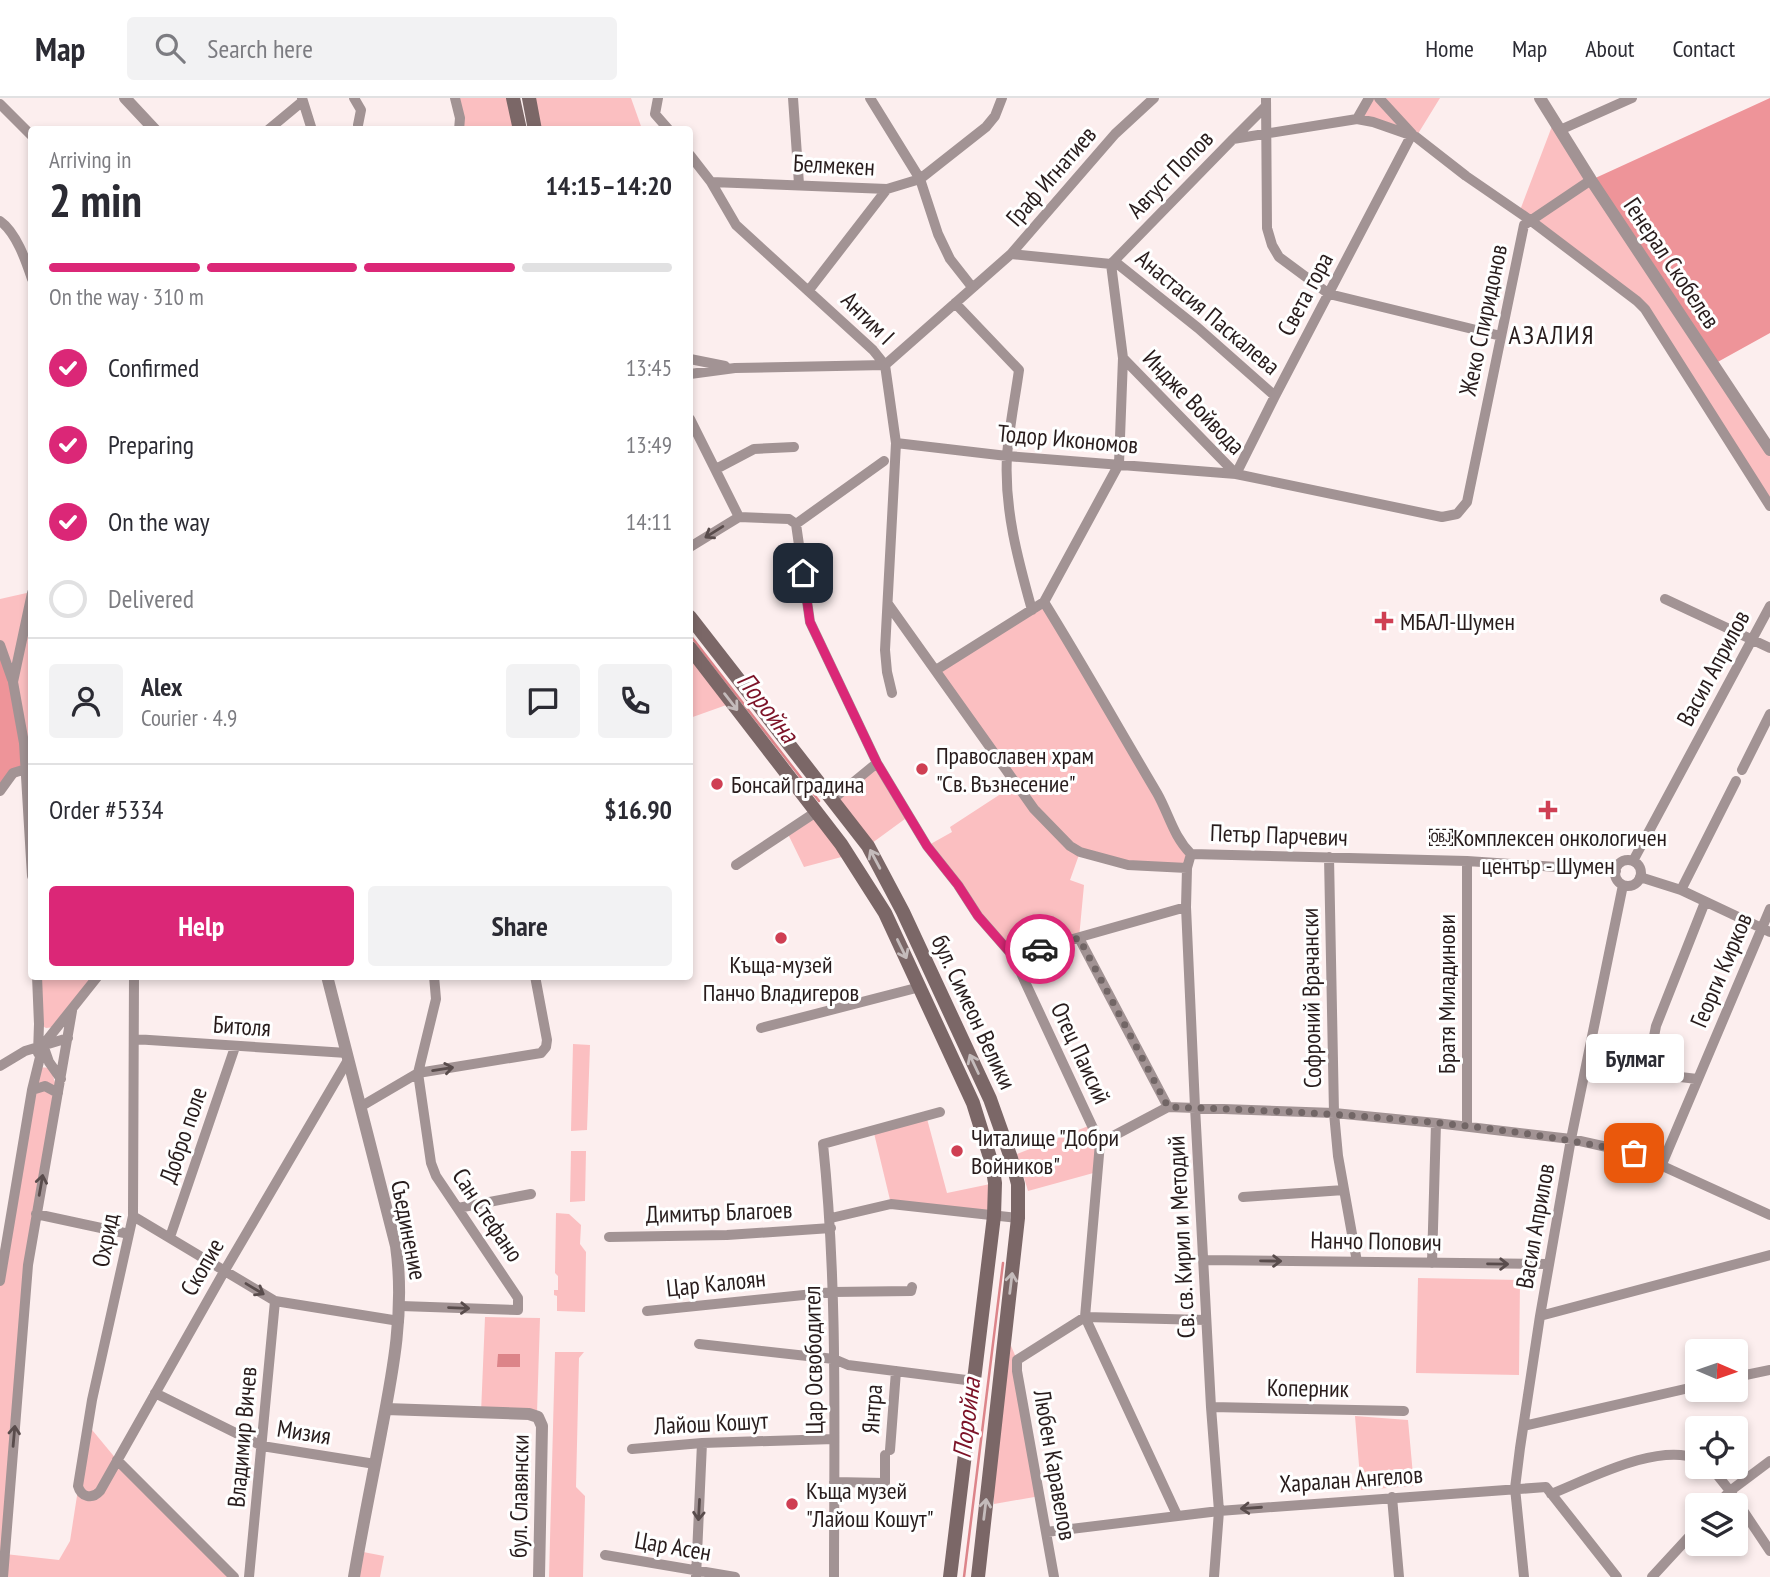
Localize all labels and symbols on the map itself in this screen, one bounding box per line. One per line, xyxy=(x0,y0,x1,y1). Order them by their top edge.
street label: Граф Игнатиев xyxy=(999,120,1103,232)
street label: Август Попов xyxy=(1120,123,1220,225)
street label: Белмекен xyxy=(792,147,876,183)
street label: Генерал Скобелев xyxy=(1617,192,1727,334)
street label: Жеко Спиридонов xyxy=(1452,242,1514,399)
street label: Анастасия Паскалева xyxy=(1129,243,1287,381)
street label: Света гора xyxy=(1270,247,1340,341)
street label: Антим I xyxy=(835,285,901,351)
district label: АЗАЛИЯ xyxy=(1509,318,1595,351)
street label: Индже Войвода xyxy=(1136,343,1252,461)
street label: Тодор Икономов xyxy=(996,417,1140,461)
one-way arrow xyxy=(705,525,725,539)
pin xyxy=(773,543,833,603)
street label: Васил Априлов xyxy=(1670,605,1756,731)
place label: МБАЛ-Шумен xyxy=(1400,606,1515,637)
marker: МБАЛ-Шумен xyxy=(1374,611,1394,631)
water label: Поройна xyxy=(730,665,807,750)
one-way arrow xyxy=(724,693,739,711)
place label: Православен храм "Св. Възнесение" xyxy=(936,740,1094,799)
marker: Православен храм "Св. Възнесение" xyxy=(914,761,930,777)
place label: Бонсай градина xyxy=(731,769,864,800)
marker: Бонсай градина xyxy=(709,776,725,792)
marker: ￼Комплексен онкологичен център - Шумен xyxy=(1538,800,1558,820)
street label: Петър Парчевич xyxy=(1210,817,1348,853)
place label: ￼Комплексен онкологичен център - Шумен xyxy=(1429,822,1667,881)
one-way arrow xyxy=(868,849,882,870)
street label: Софроний Врачански xyxy=(1294,907,1328,1089)
street label: Георги Кирков xyxy=(1683,908,1759,1032)
courier xyxy=(1005,914,1075,984)
street label: Братя Миладинови xyxy=(1431,914,1462,1074)
marker: Къща-музей Панчо Владигеров xyxy=(773,930,789,946)
street label: бул. Симеон Велики xyxy=(925,930,1023,1094)
one-way arrow xyxy=(896,938,909,959)
place label: Къща-музей Панчо Владигеров xyxy=(703,949,859,1008)
street label: Отец Паисий xyxy=(1044,997,1118,1109)
street label: Битоля xyxy=(212,1009,272,1043)
callout: Булмаг xyxy=(1585,1034,1683,1083)
one-way arrow xyxy=(967,1054,980,1075)
one-way arrow xyxy=(432,1062,454,1075)
street label: Добро поле xyxy=(152,1083,214,1187)
place label: Читалище "Добри Войников" xyxy=(971,1122,1119,1181)
pin xyxy=(1604,1123,1664,1183)
street label: Св. св. Кирил и Методий xyxy=(1160,1135,1202,1339)
marker: Читалище "Добри Войников" xyxy=(949,1143,965,1159)
street label: Васил Априлов xyxy=(1509,1161,1561,1291)
street label: Сан Стефано xyxy=(445,1162,531,1268)
one-way arrow xyxy=(35,1174,49,1197)
street label: Съединение xyxy=(384,1177,434,1283)
street label: Димитър Благоев xyxy=(645,1194,793,1230)
street label: Охрид xyxy=(85,1210,125,1270)
street label: Нанчо Попович xyxy=(1310,1224,1442,1258)
street label: Скопие xyxy=(173,1233,231,1301)
one-way arrow xyxy=(1259,1254,1282,1268)
one-way arrow xyxy=(1487,1257,1510,1271)
street label: Цар Калоян xyxy=(665,1262,767,1304)
one-way arrow xyxy=(1005,1272,1018,1295)
one-way arrow xyxy=(245,1281,264,1296)
street label: Цар Освободител xyxy=(796,1285,830,1435)
one-way arrow xyxy=(448,1301,471,1314)
north arrow xyxy=(1685,1339,1748,1402)
street label: Владимир Вичев xyxy=(220,1365,264,1509)
street label: Коперник xyxy=(1267,1372,1350,1404)
water label: Поройна xyxy=(945,1374,987,1460)
street label: Янтра xyxy=(855,1383,889,1435)
street label: Любен Каравелов xyxy=(1026,1386,1083,1543)
street label: Лайош Кошут xyxy=(652,1405,769,1442)
street label: Мизия xyxy=(275,1412,333,1452)
one-way arrow xyxy=(8,1425,21,1447)
street label: бул. Славянски xyxy=(502,1434,536,1558)
street label: Харалан Ангелов xyxy=(1278,1459,1424,1499)
place label: Къща музей "Лайош Кошут" xyxy=(806,1475,934,1534)
marker: Къща музей "Лайош Кошут" xyxy=(784,1496,800,1512)
one-way arrow xyxy=(692,1498,705,1521)
one-way arrow xyxy=(978,1498,991,1521)
one-way arrow xyxy=(1241,1502,1263,1515)
street label: Цар Асен xyxy=(632,1524,714,1568)

